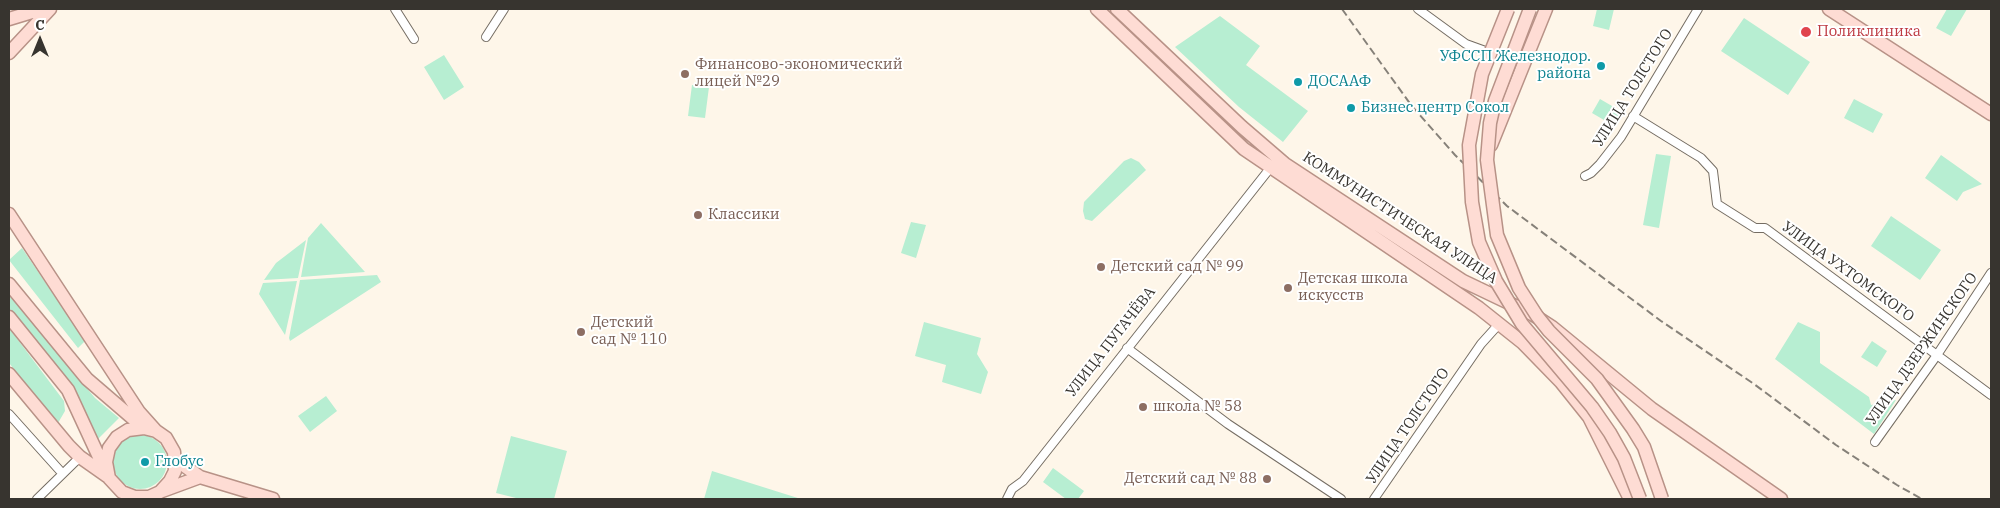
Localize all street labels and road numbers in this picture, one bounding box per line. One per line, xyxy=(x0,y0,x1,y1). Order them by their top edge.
street label: УЛИЦА ТОЛСТОГО xyxy=(1589,26,1677,150)
street label: КОММУНИСТИЧЕСКАЯ УЛИЦА xyxy=(1299,148,1501,288)
street label: УЛИЦА УХТОМСКОГО xyxy=(1778,218,1918,326)
street label: УЛИЦА ДЗЕРЖИНСКОГО xyxy=(1862,269,1982,429)
street label: УЛИЦА ПУГАЧЁВА xyxy=(1063,283,1159,401)
street label: УЛИЦА ТОЛСТОГО xyxy=(1363,365,1453,487)

